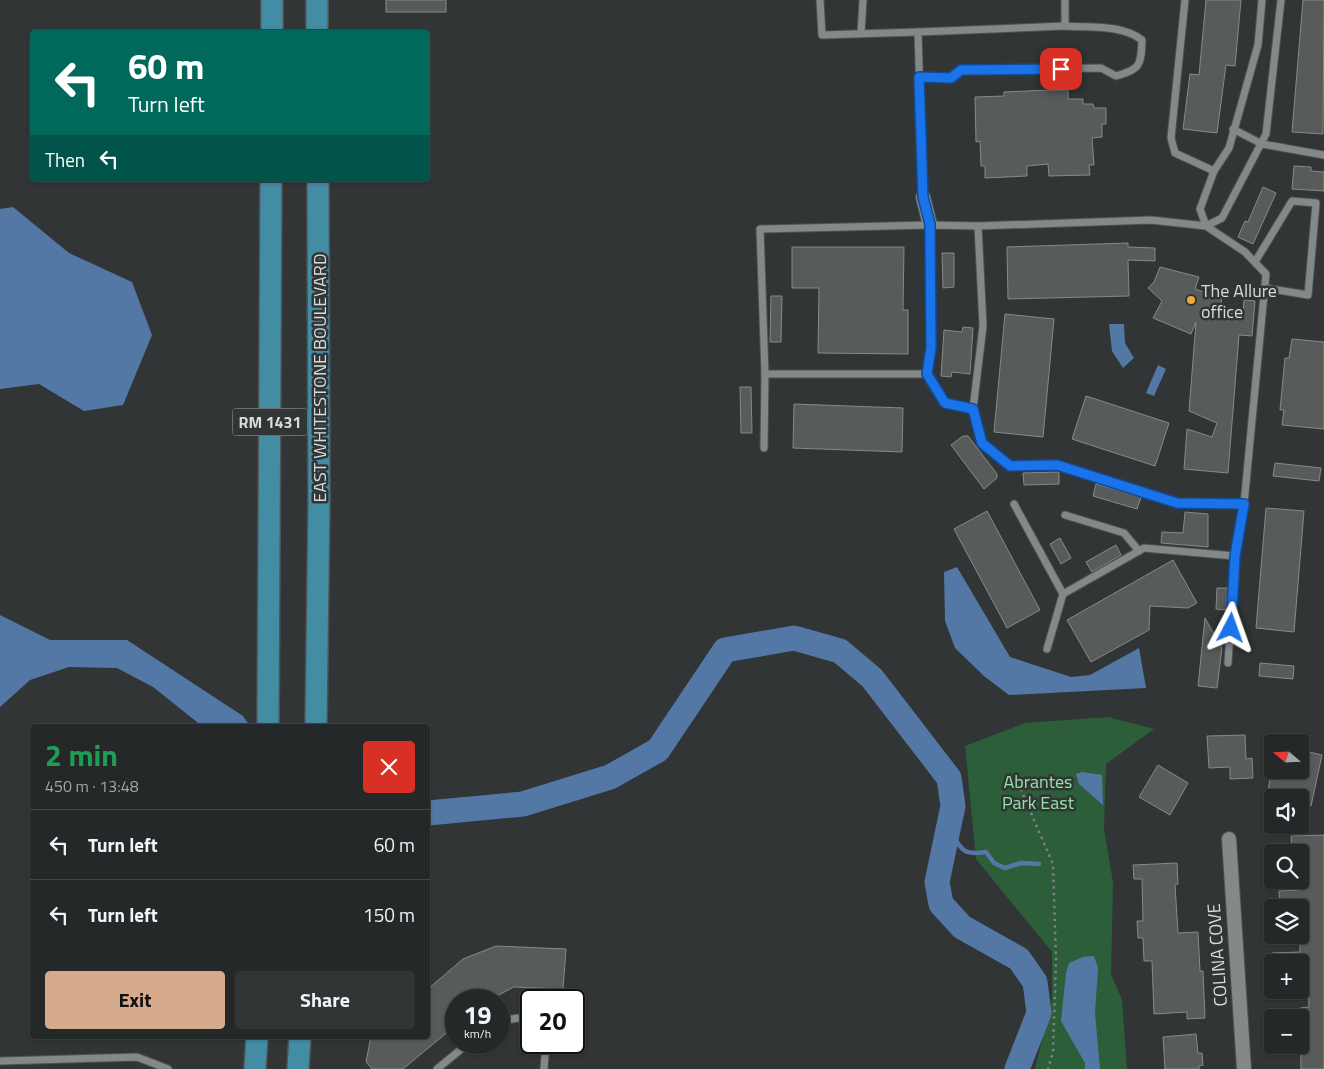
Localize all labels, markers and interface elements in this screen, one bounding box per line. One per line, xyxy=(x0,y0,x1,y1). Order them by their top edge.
text: 60 m xyxy=(128,39,204,93)
pin xyxy=(1040,48,1082,90)
icon: left xyxy=(45,50,110,115)
icon: arrive xyxy=(1047,55,1075,83)
text: Turn left xyxy=(128,87,205,121)
text: Then xyxy=(45,145,85,174)
icon: left xyxy=(95,145,123,173)
street label: EAST WHITESTONE BOULEVARD xyxy=(306,254,333,503)
place label: The Allure office xyxy=(1201,277,1277,325)
marker: The Allure office xyxy=(1185,294,1197,306)
road number: RM 1431 xyxy=(232,408,308,436)
position arrow xyxy=(1204,601,1256,653)
text: 2 min xyxy=(45,732,118,778)
north arrow xyxy=(1264,734,1309,779)
map controls xyxy=(1264,734,1309,1054)
button: close xyxy=(363,741,415,793)
park label: Abrantes Park East xyxy=(1002,768,1075,816)
text: 450 m · 13:48 xyxy=(45,774,139,798)
button: sound xyxy=(1264,789,1309,834)
text: Turn left xyxy=(88,830,158,859)
text: 60 m xyxy=(374,830,415,859)
icon: left xyxy=(45,831,73,859)
button: search xyxy=(1264,844,1309,889)
button: layers xyxy=(1264,899,1309,944)
text: Turn left xyxy=(88,900,158,929)
text: 150 m xyxy=(363,900,415,929)
icon: left xyxy=(45,901,73,929)
street label: COLINA COVE xyxy=(1200,903,1234,1007)
button: + xyxy=(1264,954,1309,999)
button: Exit xyxy=(45,971,225,1029)
button: Share xyxy=(235,971,415,1029)
speed limit sign: 20 xyxy=(520,989,585,1054)
text: 19 xyxy=(463,996,492,1034)
button: − xyxy=(1264,1009,1309,1054)
text: km/h xyxy=(464,1024,491,1043)

